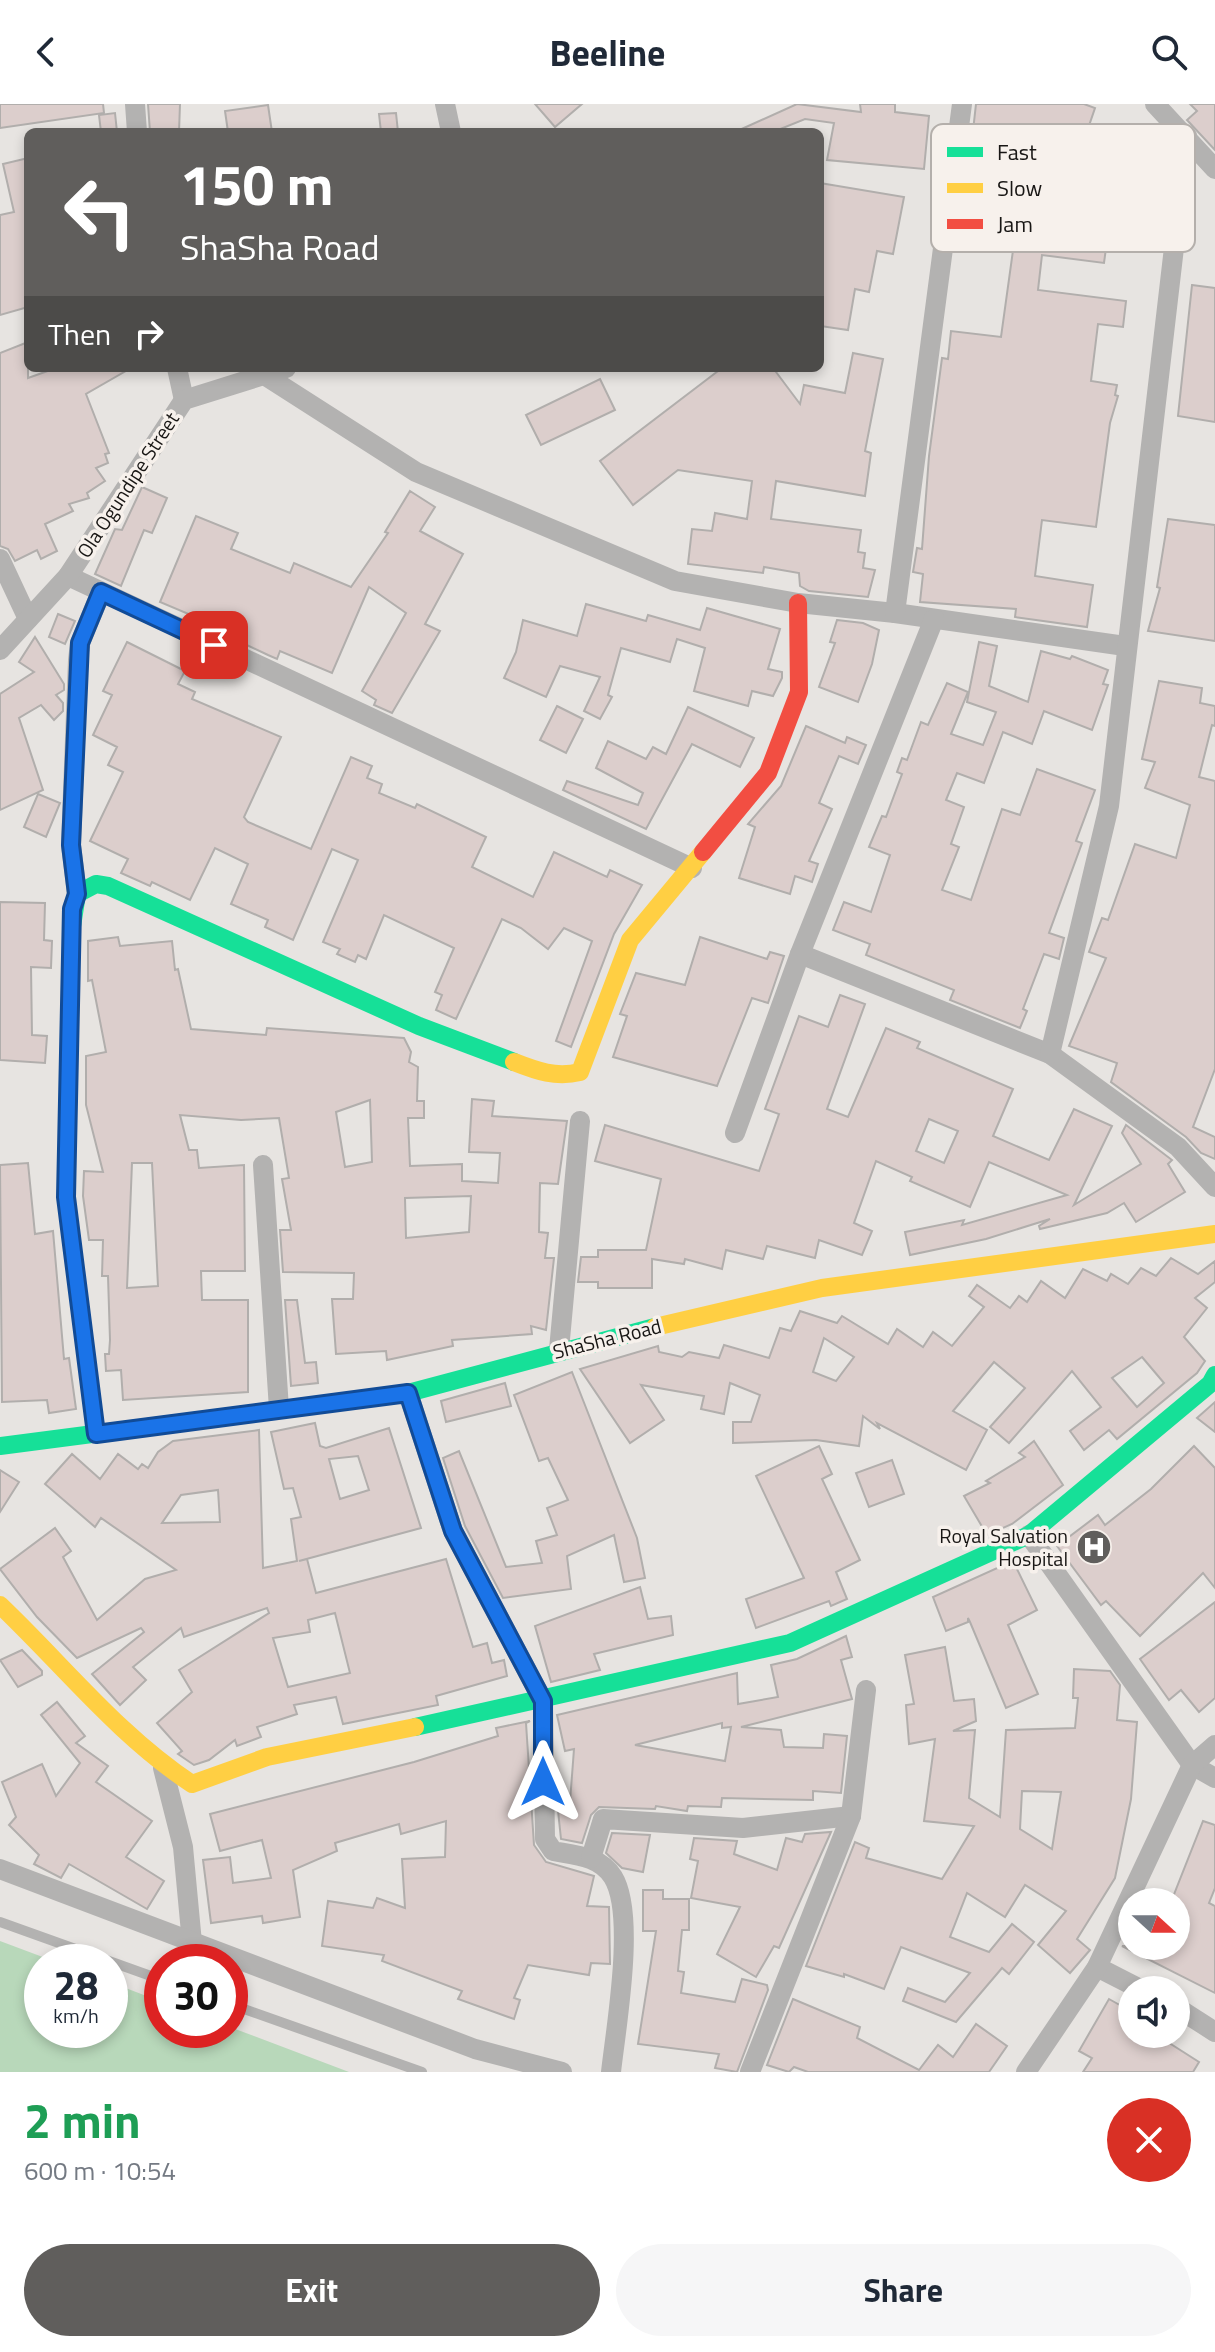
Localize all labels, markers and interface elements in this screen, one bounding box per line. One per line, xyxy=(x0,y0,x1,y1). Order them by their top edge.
text: Beeline xyxy=(550,25,665,80)
icon: back xyxy=(24,30,68,74)
icon: search xyxy=(1147,30,1191,74)
legend xyxy=(931,124,1195,252)
text: Fast xyxy=(997,135,1037,169)
text: 150 m xyxy=(180,142,333,227)
icon: left xyxy=(48,160,152,264)
text: Slow xyxy=(997,171,1043,205)
text: Jam xyxy=(997,207,1033,241)
text: ShaSha Road xyxy=(180,219,380,274)
text: Then xyxy=(48,311,111,357)
icon: right xyxy=(127,312,171,356)
street label: Ola Ogundipe Street xyxy=(69,406,187,564)
pin xyxy=(180,611,248,679)
icon: arrive xyxy=(192,623,236,667)
street label: ShaSha Road xyxy=(549,1310,664,1367)
place label: Royal Salvation Hospital xyxy=(939,1520,1068,1574)
hospital icon: Royal Salvation Hospital xyxy=(1075,1528,1113,1566)
position arrow xyxy=(501,1740,585,1824)
north arrow xyxy=(1118,1888,1190,1960)
map controls xyxy=(1118,1888,1190,2048)
speed limit sign: 30 xyxy=(144,1944,248,2048)
text: 28 xyxy=(54,1955,98,2016)
button: sound xyxy=(1118,1976,1190,2048)
text: km/h xyxy=(53,2000,99,2031)
text: 2 min xyxy=(24,2084,141,2157)
button: close xyxy=(1107,2098,1191,2182)
text: 600 m · 10:54 xyxy=(24,2151,176,2190)
button: Exit xyxy=(24,2244,600,2336)
button: Share xyxy=(616,2244,1191,2336)

